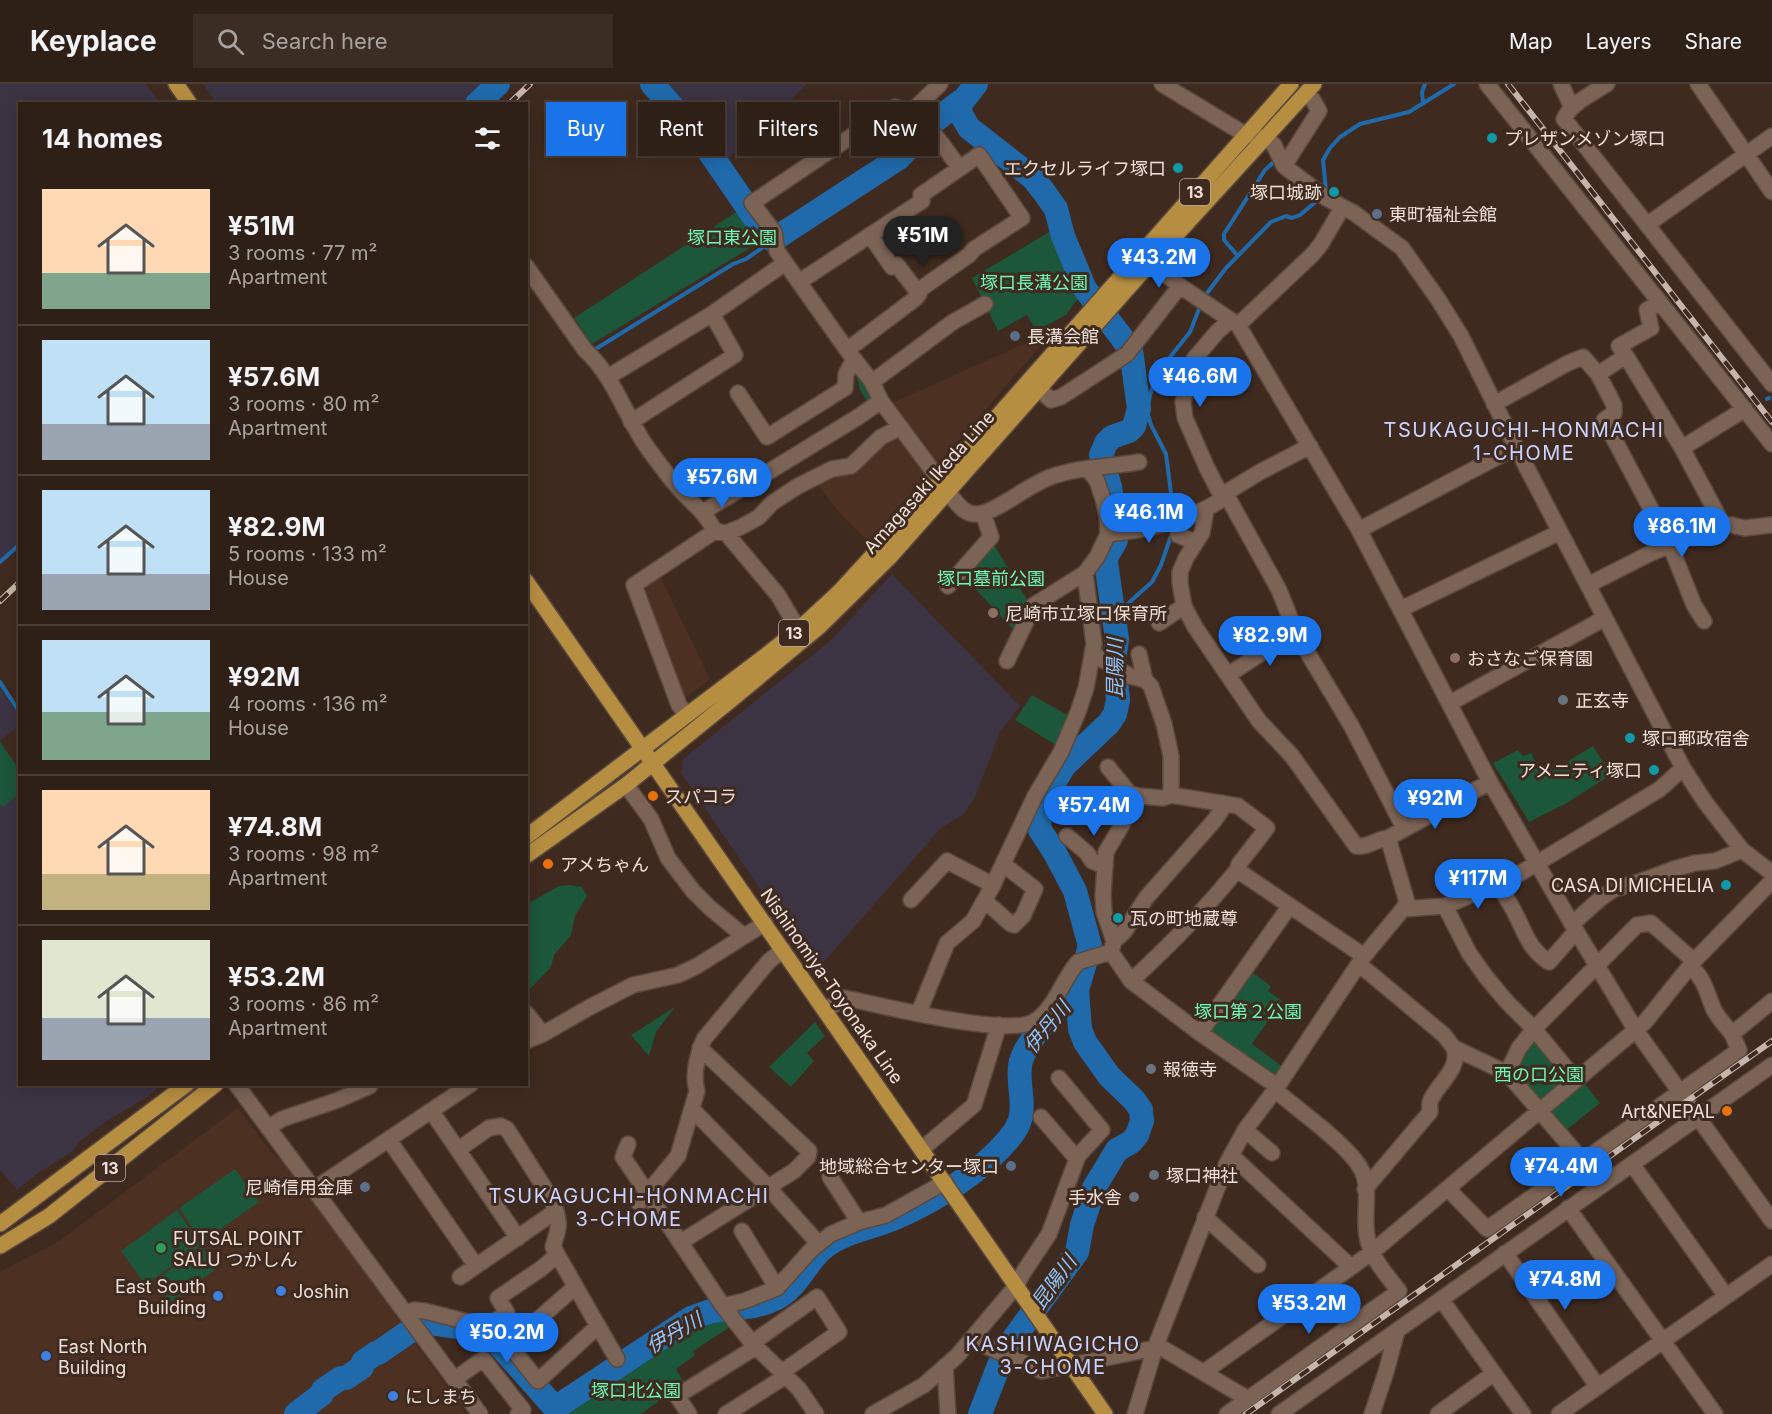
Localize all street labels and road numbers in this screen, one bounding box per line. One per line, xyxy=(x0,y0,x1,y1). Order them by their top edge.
road number: 13 xyxy=(1180,179,1210,205)
street label: Amagasaki Ikeda Line xyxy=(859,406,999,558)
road number: 13 xyxy=(779,620,809,646)
street label: Nishinomiya-Toyonaka Line xyxy=(756,884,908,1088)
road number: 13 xyxy=(95,1155,125,1181)

